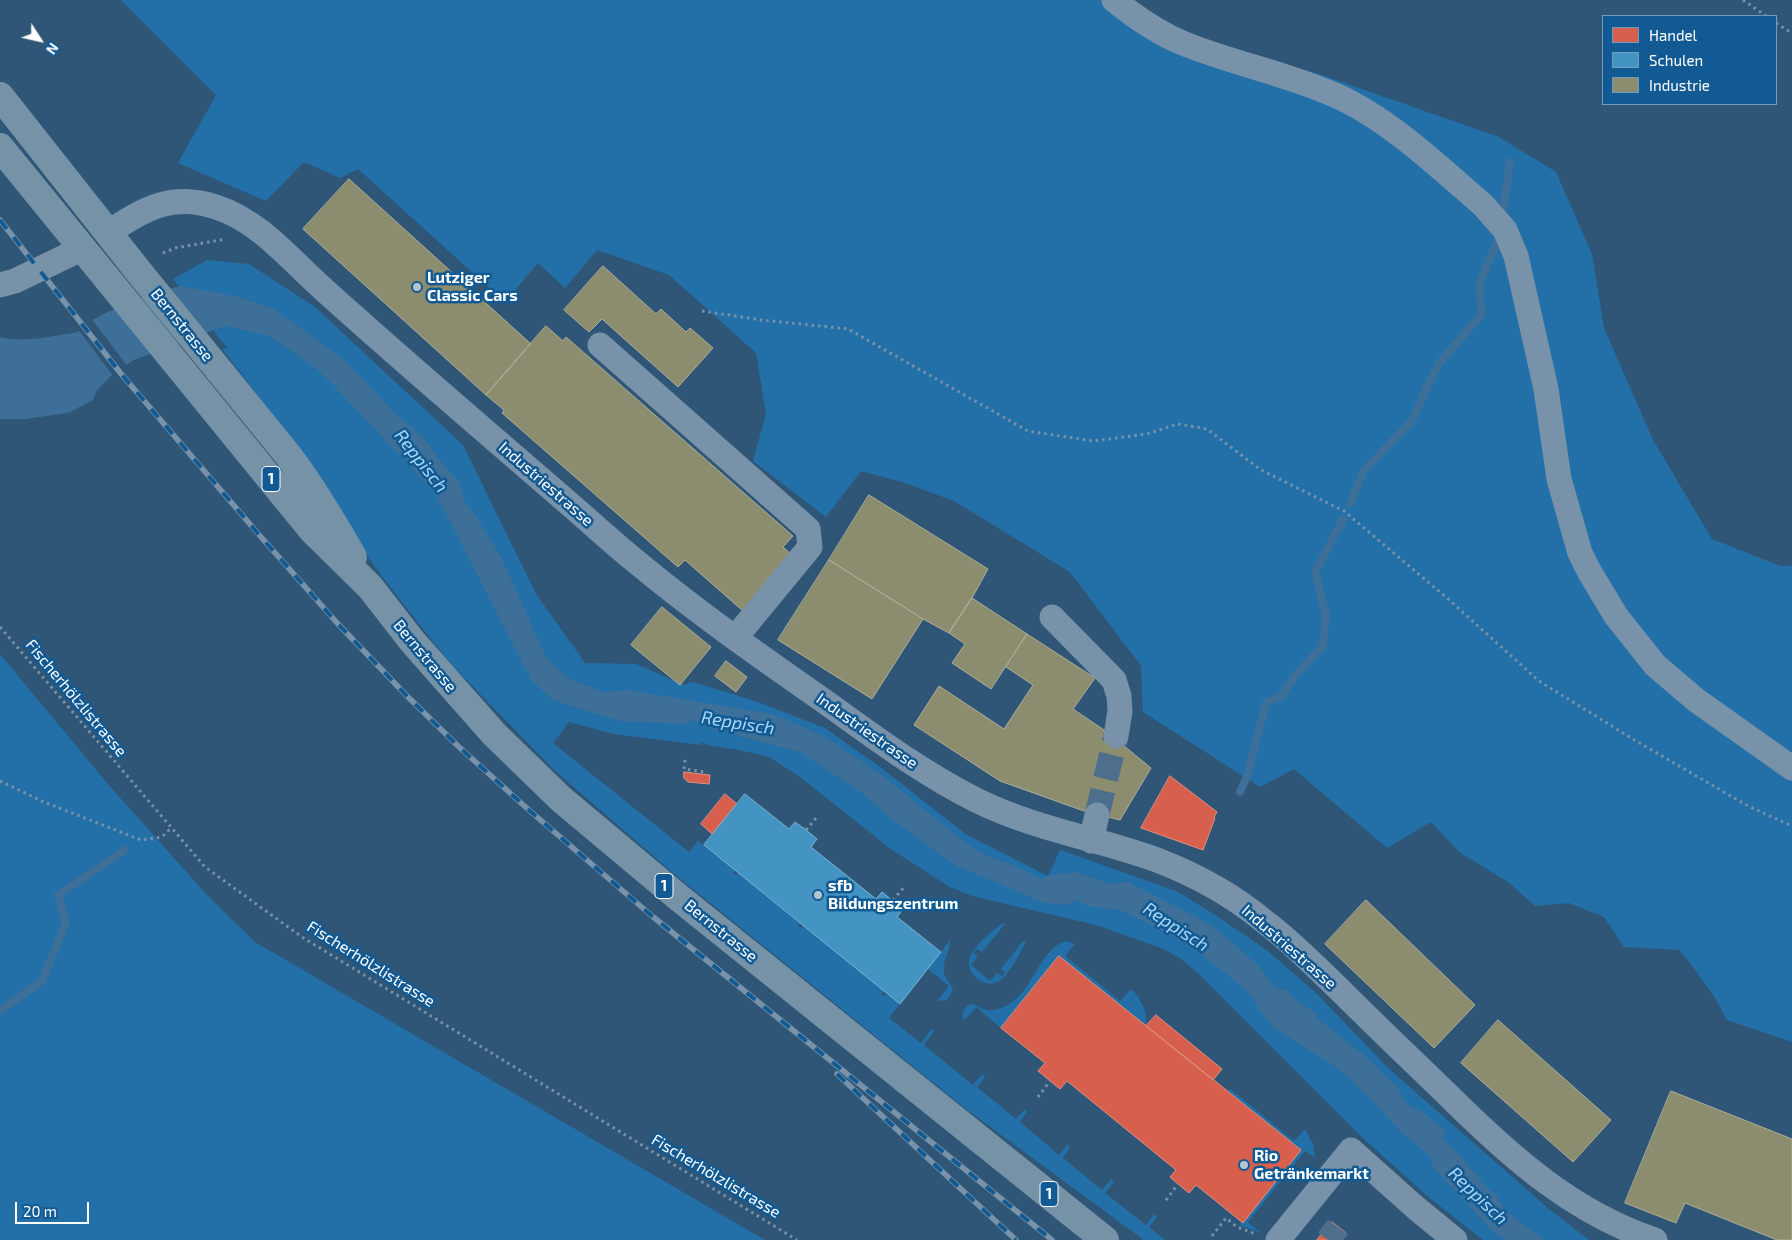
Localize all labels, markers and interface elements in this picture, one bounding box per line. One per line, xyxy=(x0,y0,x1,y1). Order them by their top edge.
north arrow xyxy=(15,15,65,65)
legend xyxy=(1602,15,1777,105)
text: Handel xyxy=(1649,26,1697,44)
text: N xyxy=(43,40,63,58)
text: Schulen xyxy=(1649,51,1703,69)
text: Industrie xyxy=(1649,76,1710,94)
place label: Lutziger Classic Cars xyxy=(427,268,518,306)
marker: Lutziger Classic Cars xyxy=(411,281,423,293)
street label: Bernstrasse xyxy=(147,285,217,365)
water label: Reppisch xyxy=(390,425,452,497)
street label: Industriestrasse xyxy=(495,438,597,530)
road number: 1 xyxy=(262,466,280,492)
street label: Bernstrasse xyxy=(389,616,461,696)
street label: Fischerhölzlistrasse xyxy=(21,635,131,761)
street label: Industriestrasse xyxy=(813,689,921,773)
water label: Reppisch xyxy=(700,707,776,739)
road number: 1 xyxy=(655,874,673,898)
place label: sfb Bildungszentrum xyxy=(828,876,958,914)
marker: sfb Bildungszentrum xyxy=(812,889,824,901)
street label: Bernstrasse xyxy=(681,896,761,966)
water label: Reppisch xyxy=(1139,898,1213,956)
street label: Industriestrasse xyxy=(1238,901,1340,993)
street label: Fischerhölzlistrasse xyxy=(304,917,438,1011)
street label: Fischerhölzlistrasse xyxy=(648,1130,784,1222)
place label: Rio Getränkemarkt xyxy=(1254,1146,1369,1184)
marker: Rio Getränkemarkt xyxy=(1238,1159,1250,1171)
water label: Reppisch xyxy=(1444,1163,1512,1229)
road number: 1 xyxy=(1040,1182,1058,1206)
scale bar xyxy=(18,1192,91,1224)
text: 20 m xyxy=(23,1202,57,1220)

